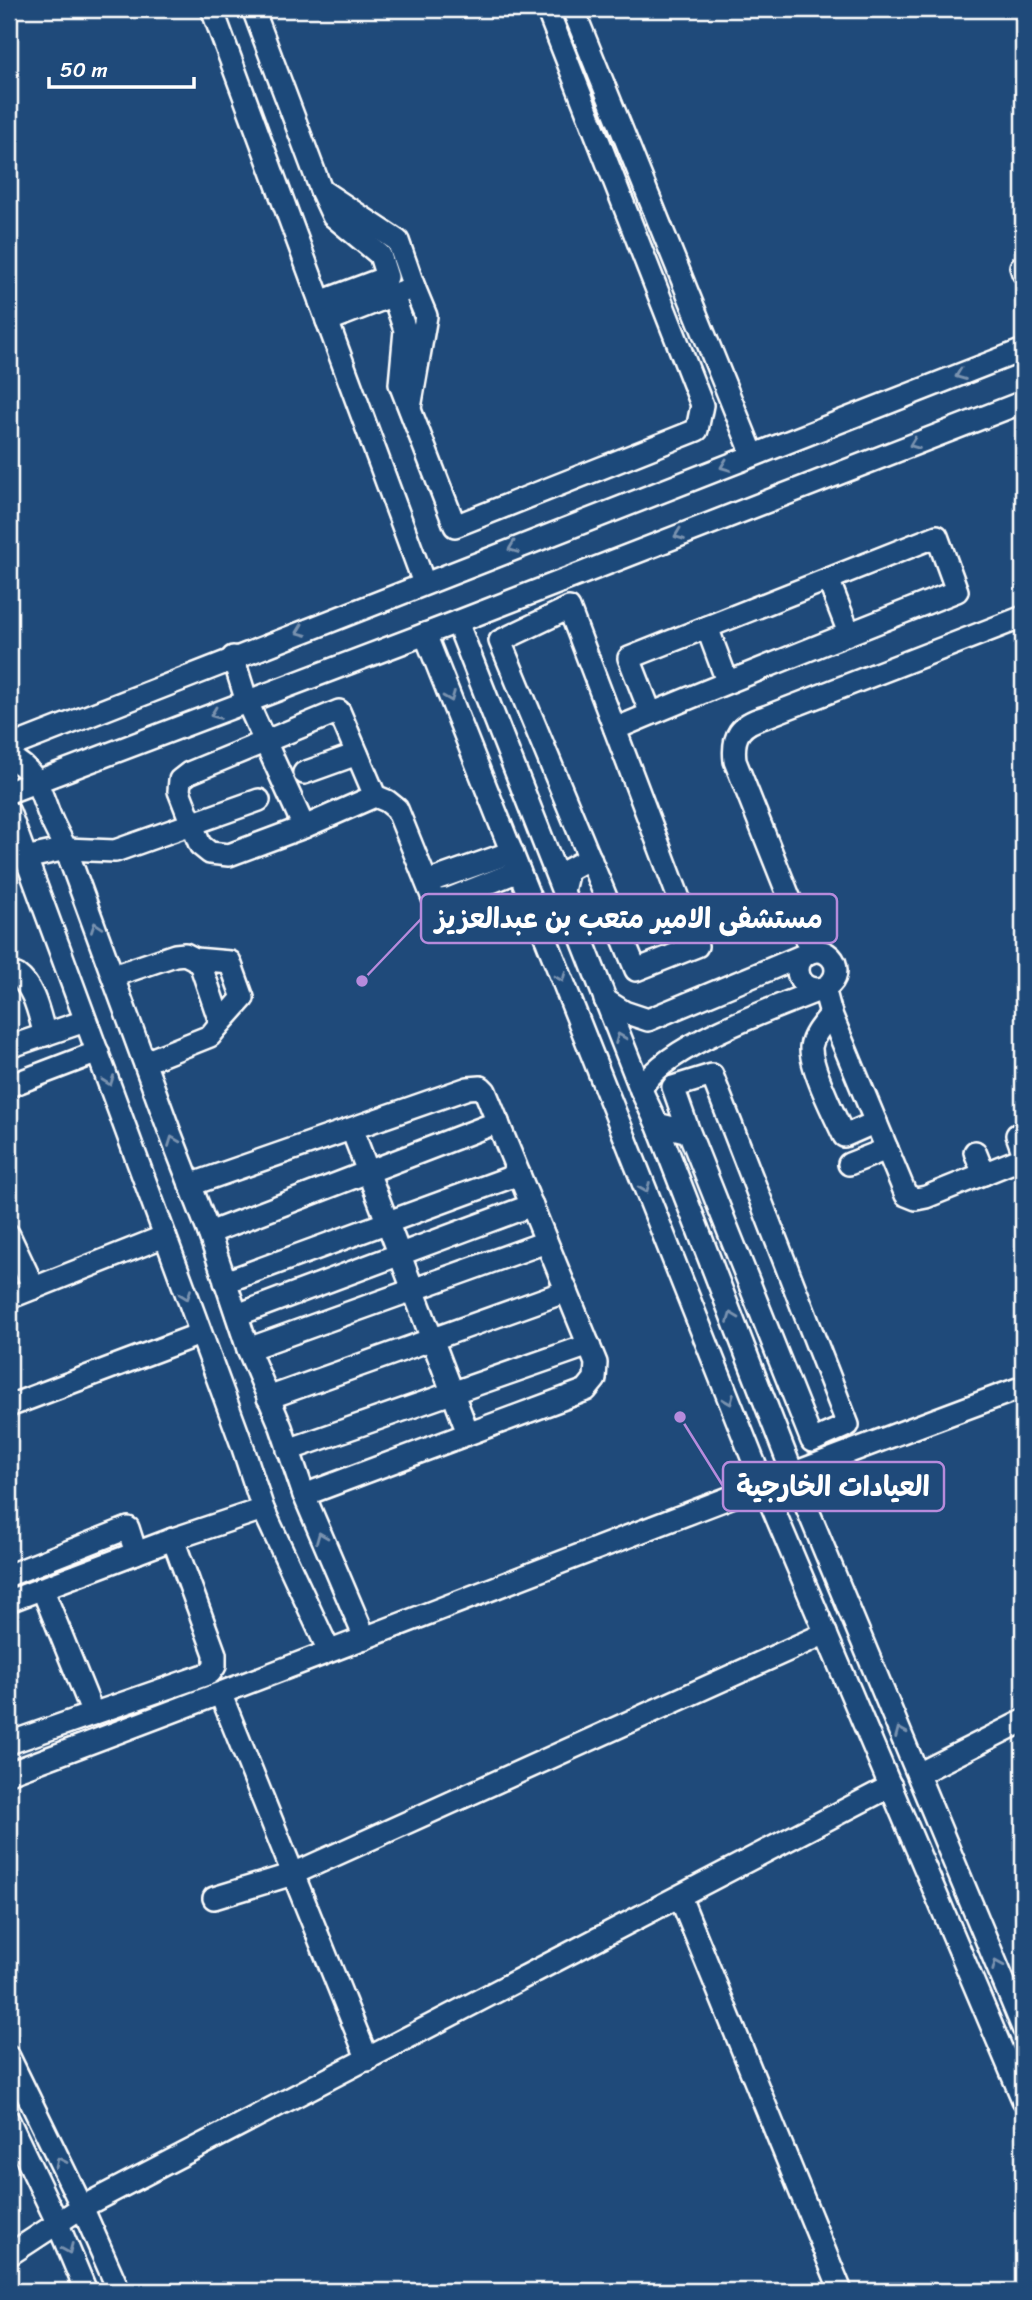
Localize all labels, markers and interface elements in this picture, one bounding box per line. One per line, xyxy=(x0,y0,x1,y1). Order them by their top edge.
scale bar xyxy=(49,46,194,90)
text: 50 m xyxy=(60,51,108,89)
one-way arrow xyxy=(954,366,966,380)
one-way arrow xyxy=(908,436,921,450)
one-way arrow xyxy=(719,458,731,472)
one-way arrow xyxy=(674,527,686,541)
one-way arrow xyxy=(507,540,519,554)
one-way arrow xyxy=(295,623,307,637)
one-way arrow xyxy=(442,691,456,703)
one-way arrow xyxy=(210,706,222,720)
callout: مستشفى الامير متعب بن عبدالعزيز xyxy=(421,894,837,943)
text: مستشفى الامير متعب بن عبدالعزيز xyxy=(432,894,823,943)
one-way arrow xyxy=(90,921,104,933)
one-way arrow xyxy=(553,970,567,982)
one-way arrow xyxy=(615,1032,629,1044)
one-way arrow xyxy=(100,1075,114,1087)
one-way arrow xyxy=(167,1135,181,1147)
one-way arrow xyxy=(637,1182,651,1194)
one-way arrow xyxy=(178,1289,192,1301)
one-way arrow xyxy=(726,1312,740,1324)
one-way arrow xyxy=(721,1393,735,1405)
callout: العيادات الخارجية xyxy=(723,1462,944,1511)
text: العيادات الخارجية xyxy=(736,1462,930,1511)
one-way arrow xyxy=(315,1532,329,1544)
one-way arrow xyxy=(895,1727,909,1739)
one-way arrow xyxy=(991,1960,1005,1972)
one-way arrow xyxy=(54,2157,68,2169)
one-way arrow xyxy=(60,2243,74,2255)

